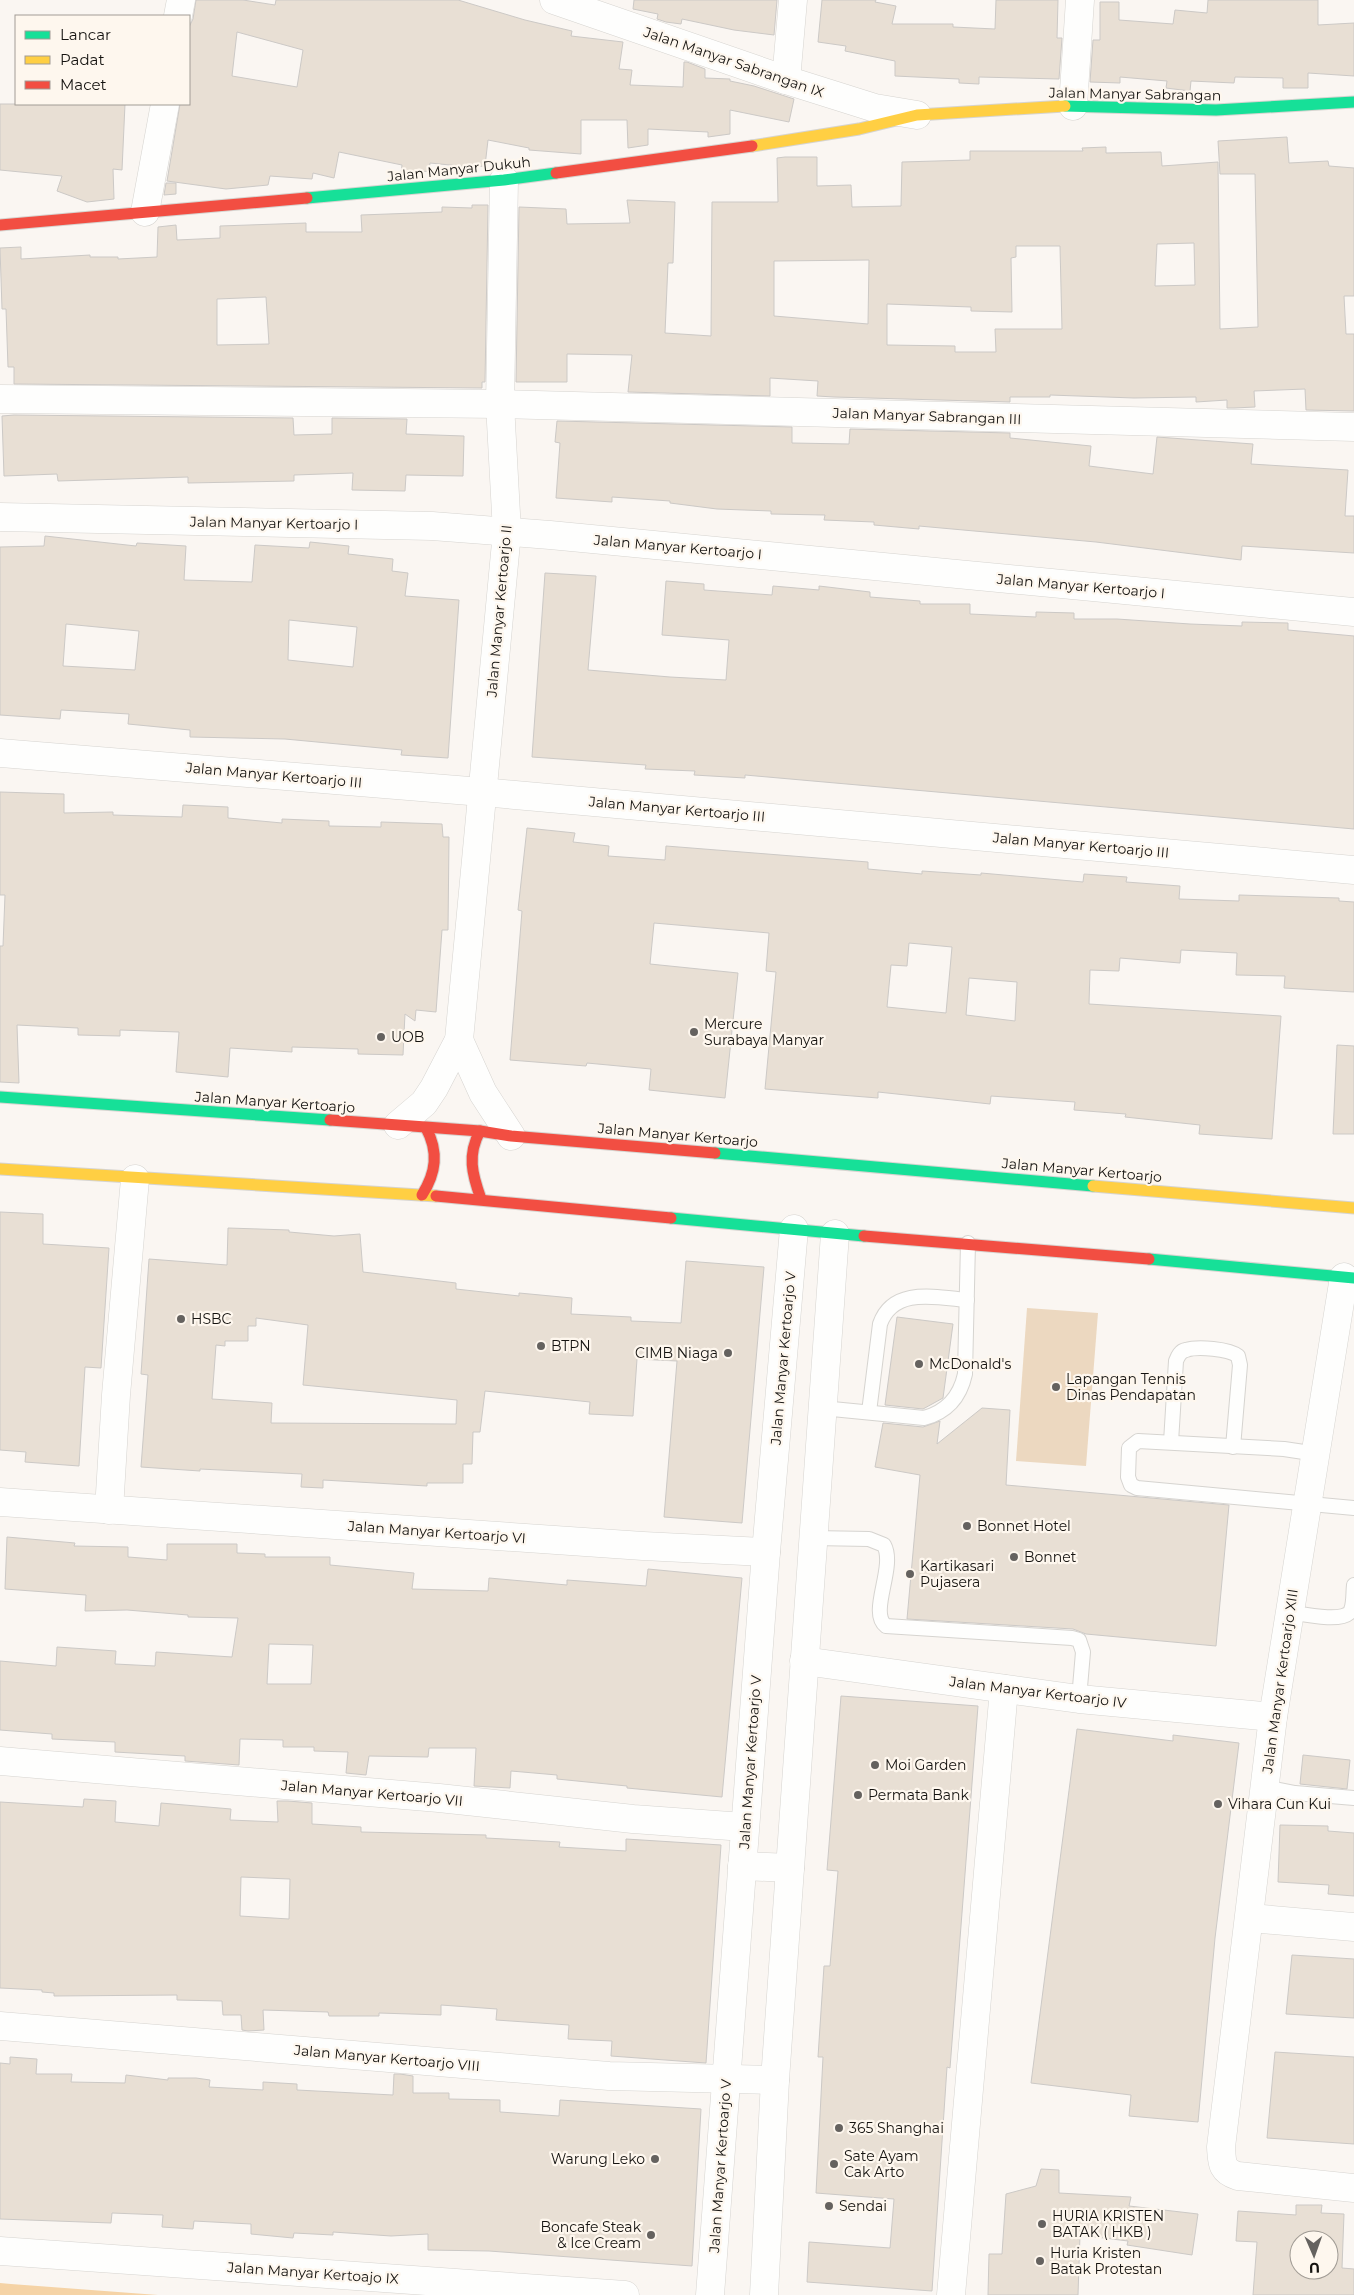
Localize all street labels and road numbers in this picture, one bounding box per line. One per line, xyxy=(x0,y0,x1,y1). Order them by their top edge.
street label: Jalan Manyar Sabrangan IX xyxy=(641,22,826,101)
street label: Jalan Manyar Sabrangan xyxy=(1048,83,1221,105)
street label: Jalan Manyar Dukuh xyxy=(385,153,532,186)
street label: Jalan Manyar Sabrangan III xyxy=(831,404,1022,428)
street label: Jalan Manyar Kertoarjo I xyxy=(189,513,358,533)
street label: Jalan Manyar Kertoarjo II xyxy=(482,524,515,699)
street label: Jalan Manyar Kertoarjo I xyxy=(592,531,763,563)
street label: Jalan Manyar Kertoarjo I xyxy=(995,570,1166,602)
street label: Jalan Manyar Kertoarjo III xyxy=(184,758,363,792)
street label: Jalan Manyar Kertoarjo III xyxy=(587,792,766,826)
street label: Jalan Manyar Kertoarjo III xyxy=(991,828,1170,862)
street label: Jalan Manyar Kertoarjo xyxy=(193,1087,356,1117)
street label: Jalan Manyar Kertoarjo xyxy=(596,1119,759,1151)
street label: Jalan Manyar Kertoarjo xyxy=(1000,1154,1163,1186)
street label: Jalan Manyar Kertoarjo V xyxy=(766,1270,800,1446)
street label: Jalan Manyar Kertoarjo VI xyxy=(347,1517,526,1547)
street label: Jalan Manyar Kertoarjo XIII xyxy=(1258,1588,1302,1775)
street label: Jalan Manyar Kertoarjo IV xyxy=(948,1672,1128,1712)
street label: Jalan Manyar Kertoarjo V xyxy=(735,1674,765,1850)
street label: Jalan Manyar Kertoarjo VII xyxy=(279,1776,464,1810)
street label: Jalan Manyar Kertoarjo VIII xyxy=(292,2041,481,2075)
street label: Jalan Manyar Kertoarjo V xyxy=(705,2078,735,2254)
street label: Jalan Manyar Kertoajo IX xyxy=(226,2258,399,2288)

